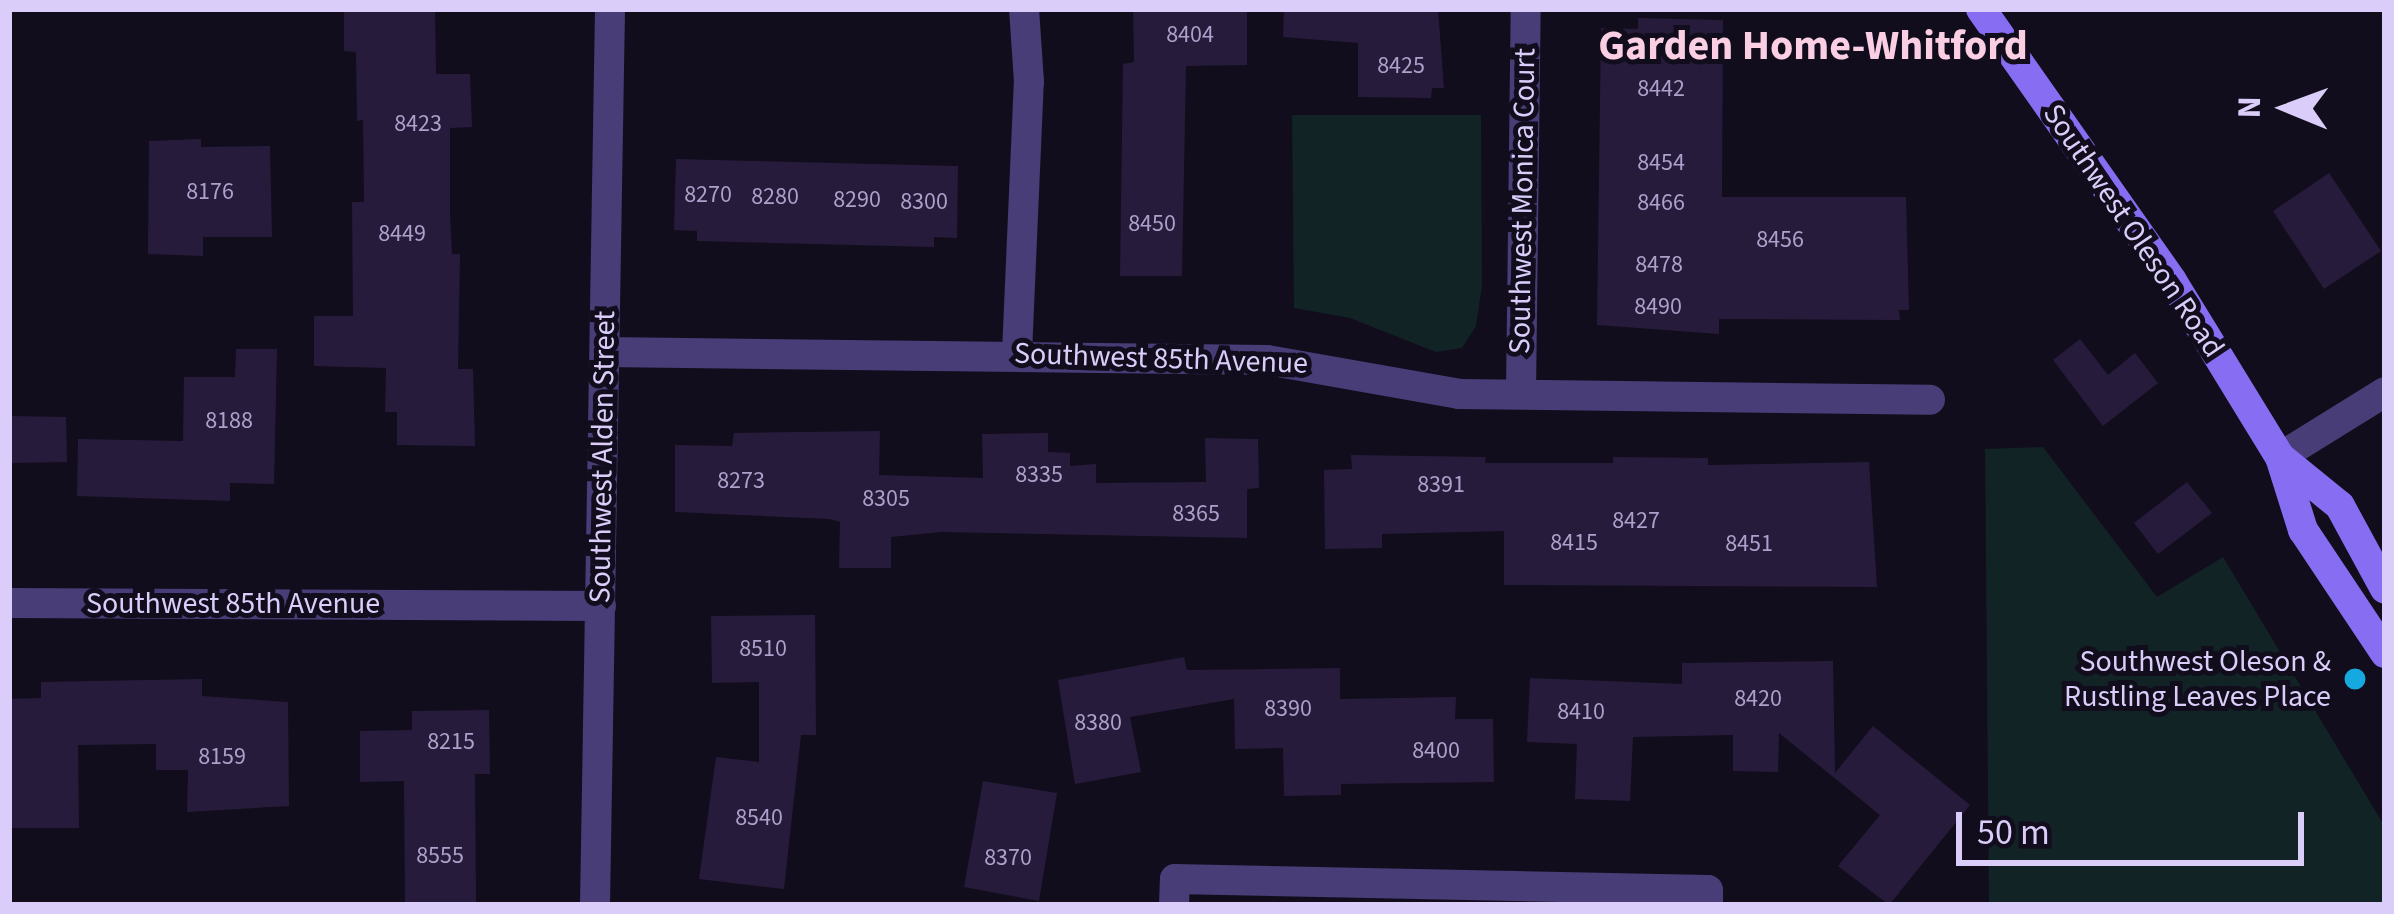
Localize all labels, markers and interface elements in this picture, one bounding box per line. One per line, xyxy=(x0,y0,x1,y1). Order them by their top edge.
house number: 8404 xyxy=(1166,21,1214,49)
district label: Garden Home-Whitford xyxy=(1598,21,2028,71)
street label: Southwest Monica Court xyxy=(1502,48,1544,354)
north arrow xyxy=(2226,48,2346,168)
house number: 8425 xyxy=(1377,52,1425,80)
house number: 8442 xyxy=(1637,75,1685,103)
text: N xyxy=(2226,96,2273,119)
street label: Southwest Oleson Road xyxy=(2035,98,2231,364)
house number: 8423 xyxy=(394,110,442,138)
house number: 8454 xyxy=(1637,149,1685,177)
house number: 8176 xyxy=(186,178,234,206)
house number: 8270 xyxy=(684,181,732,209)
house number: 8280 xyxy=(751,183,799,211)
house number: 8290 xyxy=(833,186,881,214)
house number: 8300 xyxy=(900,188,948,216)
house number: 8466 xyxy=(1637,189,1685,217)
house number: 8450 xyxy=(1128,210,1176,238)
house number: 8449 xyxy=(378,220,426,248)
house number: 8456 xyxy=(1756,226,1804,254)
house number: 8478 xyxy=(1635,251,1683,279)
house number: 8490 xyxy=(1634,293,1682,321)
street label: Southwest Alden Street xyxy=(582,310,624,604)
street label: Southwest 85th Avenue xyxy=(1013,336,1309,382)
house number: 8188 xyxy=(205,407,253,435)
house number: 8335 xyxy=(1015,461,1063,489)
house number: 8273 xyxy=(717,467,765,495)
house number: 8391 xyxy=(1417,471,1465,499)
house number: 8305 xyxy=(862,485,910,513)
house number: 8365 xyxy=(1172,500,1220,528)
house number: 8427 xyxy=(1612,507,1660,535)
house number: 8415 xyxy=(1550,529,1598,557)
house number: 8451 xyxy=(1725,530,1773,558)
street label: Southwest 85th Avenue xyxy=(86,586,380,622)
house number: 8510 xyxy=(739,635,787,663)
place label: Southwest Oleson & Rustling Leaves Place xyxy=(2064,644,2331,714)
marker: Southwest Oleson & Rustling Leaves Place xyxy=(2342,666,2368,692)
house number: 8420 xyxy=(1734,685,1782,713)
house number: 8390 xyxy=(1264,695,1312,723)
house number: 8410 xyxy=(1557,698,1605,726)
house number: 8380 xyxy=(1074,709,1122,737)
house number: 8215 xyxy=(427,728,475,756)
house number: 8400 xyxy=(1412,737,1460,765)
house number: 8159 xyxy=(198,743,246,771)
scale bar xyxy=(1962,788,2310,862)
house number: 8540 xyxy=(735,804,783,832)
text: 50 m xyxy=(1977,807,2050,858)
house number: 8555 xyxy=(416,842,464,870)
house number: 8370 xyxy=(984,844,1032,872)

